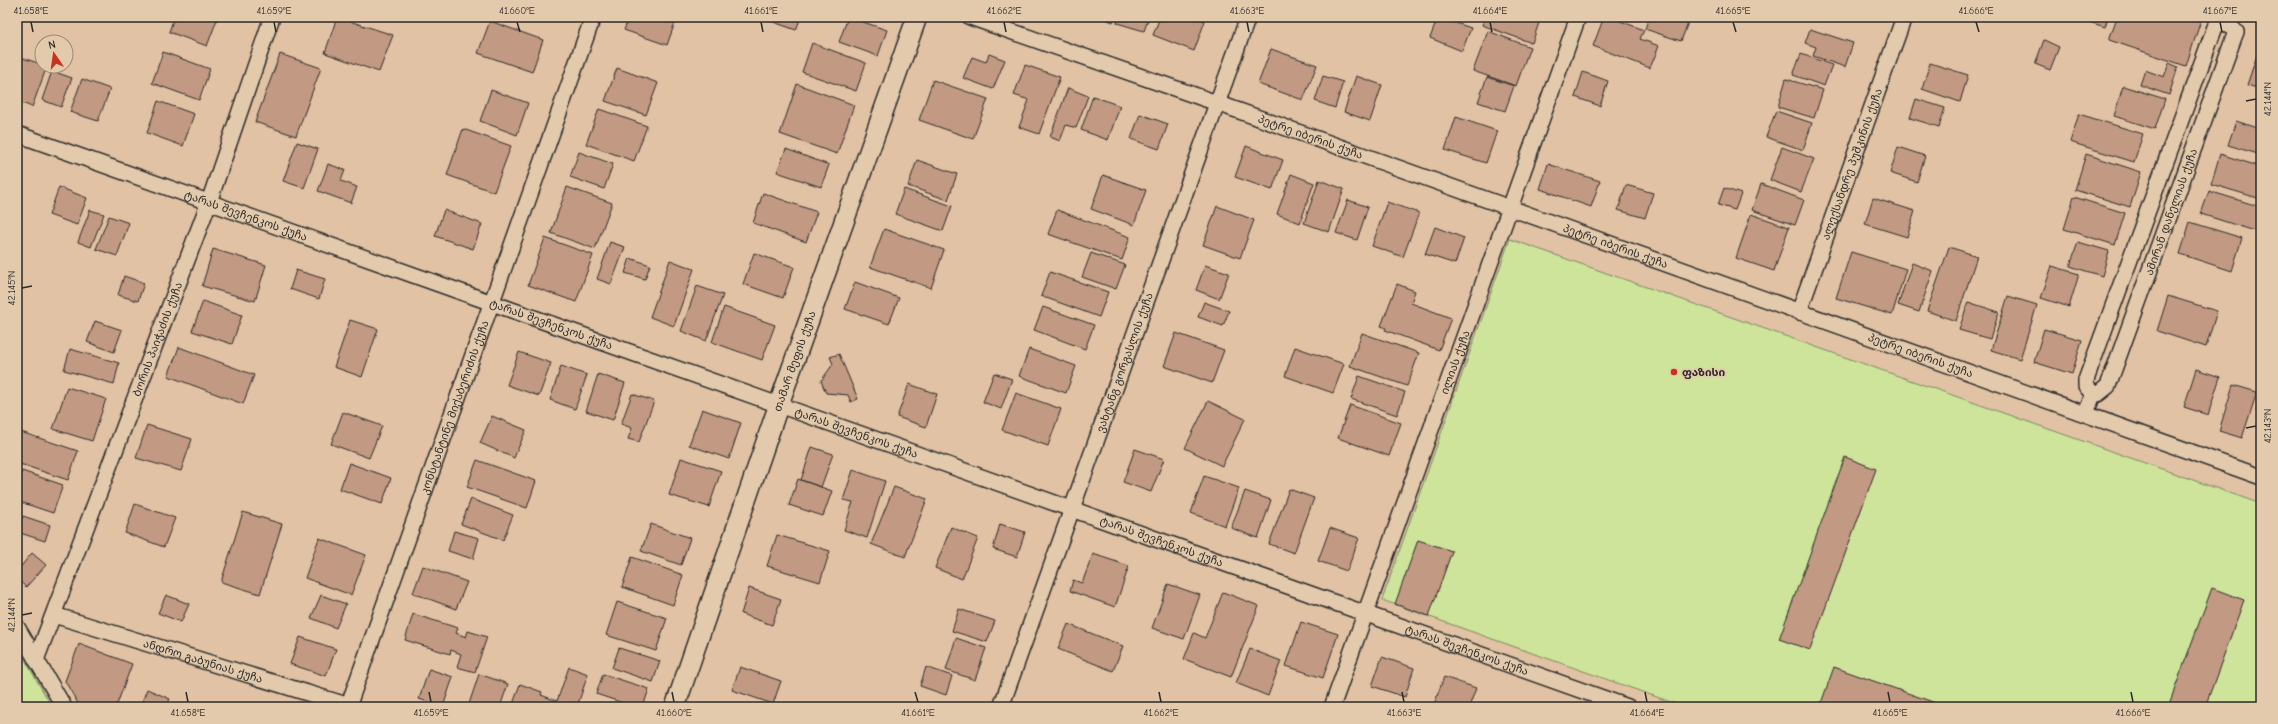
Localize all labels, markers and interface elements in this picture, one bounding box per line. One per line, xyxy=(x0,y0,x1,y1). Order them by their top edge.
text: 41.658°E xyxy=(14,5,48,17)
text: 41.659°E xyxy=(257,5,291,17)
text: 41.660°E xyxy=(499,5,535,17)
text: 41.661°E xyxy=(744,5,778,17)
text: 41.662°E xyxy=(987,5,1021,17)
text: 41.663°E xyxy=(1230,5,1264,17)
text: 41.664°E xyxy=(1473,5,1507,17)
text: 41.665°E xyxy=(1715,5,1751,17)
text: 41.666°E xyxy=(1958,5,1994,17)
text: 41.667°E xyxy=(2203,5,2237,17)
north arrow xyxy=(34,34,74,74)
text: N xyxy=(47,38,57,52)
text: 42.144°N xyxy=(2262,82,2274,116)
street label: ალექსანდრე პუშკინის ქუჩა xyxy=(1819,87,1885,242)
street label: პეტრე იბერის ქუჩა xyxy=(1256,112,1365,161)
street label: ამირან დანელიას ქუჩა xyxy=(2142,147,2200,277)
street label: ტარას შევჩენკოს ქუჩა xyxy=(183,188,309,243)
street label: პეტრე იბერის ქუჩა xyxy=(1561,221,1670,271)
text: 42.145°N xyxy=(6,271,18,305)
street label: ბორის პაიჭაძის ქუჩა xyxy=(130,280,185,398)
street label: ვახტანგ გორგასლის ქუჩა xyxy=(1093,291,1155,434)
street label: ტარას შევჩენკოს ქუჩა xyxy=(488,296,615,352)
street label: თამარ მეფის ქუჩა xyxy=(771,309,818,413)
street label: კონსტანტინე მიქაბერიძის ქუჩა xyxy=(418,319,491,496)
street label: ილიას ქუჩა xyxy=(1438,329,1472,396)
street label: პეტრე იბერის ქუჩა xyxy=(1866,330,1975,380)
place label: ფაზისი xyxy=(1682,366,1725,379)
marker: ფაზისი xyxy=(1669,367,1679,377)
street label: ტარას შევჩენკოს ქუჩა xyxy=(793,405,920,460)
text: 42.143°N xyxy=(2262,409,2274,443)
street label: ტარას შევჩენკოს ქუჩა xyxy=(1098,513,1225,569)
text: 42.144°N xyxy=(6,598,18,632)
street label: ტარას შევჩენკოს ქუჩა xyxy=(1404,622,1530,678)
street label: ანდრო გაბუნიას ქუჩა xyxy=(142,636,264,685)
text: 41.658°E xyxy=(171,707,205,719)
text: 41.659°E xyxy=(414,707,448,719)
text: 41.660°E xyxy=(656,707,692,719)
text: 41.661°E xyxy=(901,707,935,719)
text: 41.662°E xyxy=(1144,707,1178,719)
text: 41.663°E xyxy=(1387,707,1421,719)
text: 41.664°E xyxy=(1630,707,1664,719)
text: 41.665°E xyxy=(1872,707,1908,719)
text: 41.666°E xyxy=(2115,707,2151,719)

